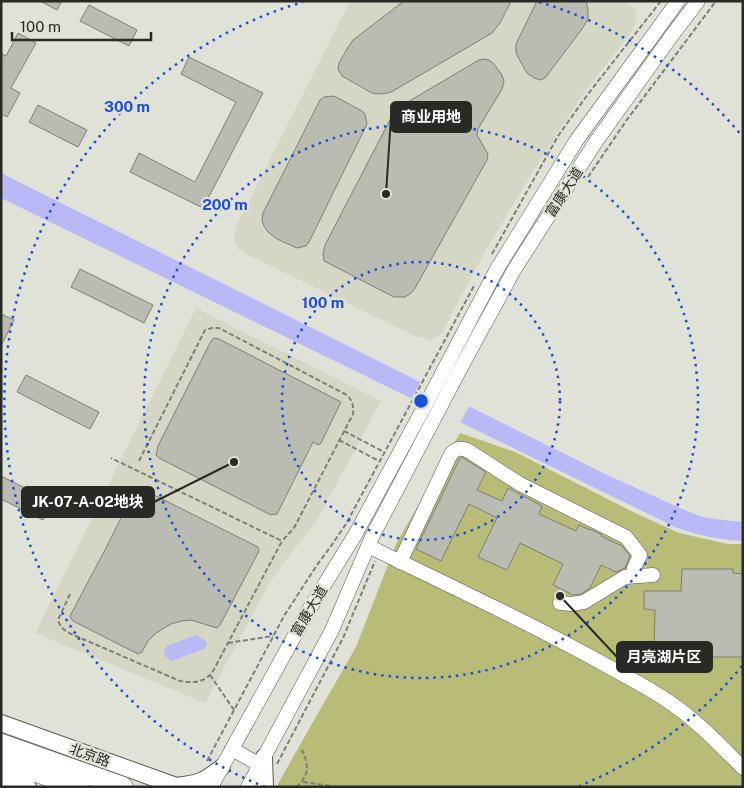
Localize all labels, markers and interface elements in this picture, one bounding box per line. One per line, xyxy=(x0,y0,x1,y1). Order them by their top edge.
scale bar xyxy=(12,10,151,42)
text: 100 m xyxy=(20,18,61,35)
text: 300 m xyxy=(104,98,150,115)
callout: 商业用地 xyxy=(391,102,471,132)
text: 商业用地 xyxy=(401,108,461,125)
street label: 富康大道 xyxy=(542,164,586,220)
text: 200 m xyxy=(202,196,248,213)
text: 100 m xyxy=(302,294,344,311)
centre of rings xyxy=(412,392,430,410)
callout: JK-07-A-02地块 xyxy=(22,487,154,517)
text: JK-07-A-02地块 xyxy=(32,493,144,510)
street label: 富康大道 xyxy=(288,583,330,639)
callout: 月亮湖片区 xyxy=(617,642,712,672)
text: 月亮湖片区 xyxy=(626,648,702,665)
street label: 北京路 xyxy=(68,740,112,770)

